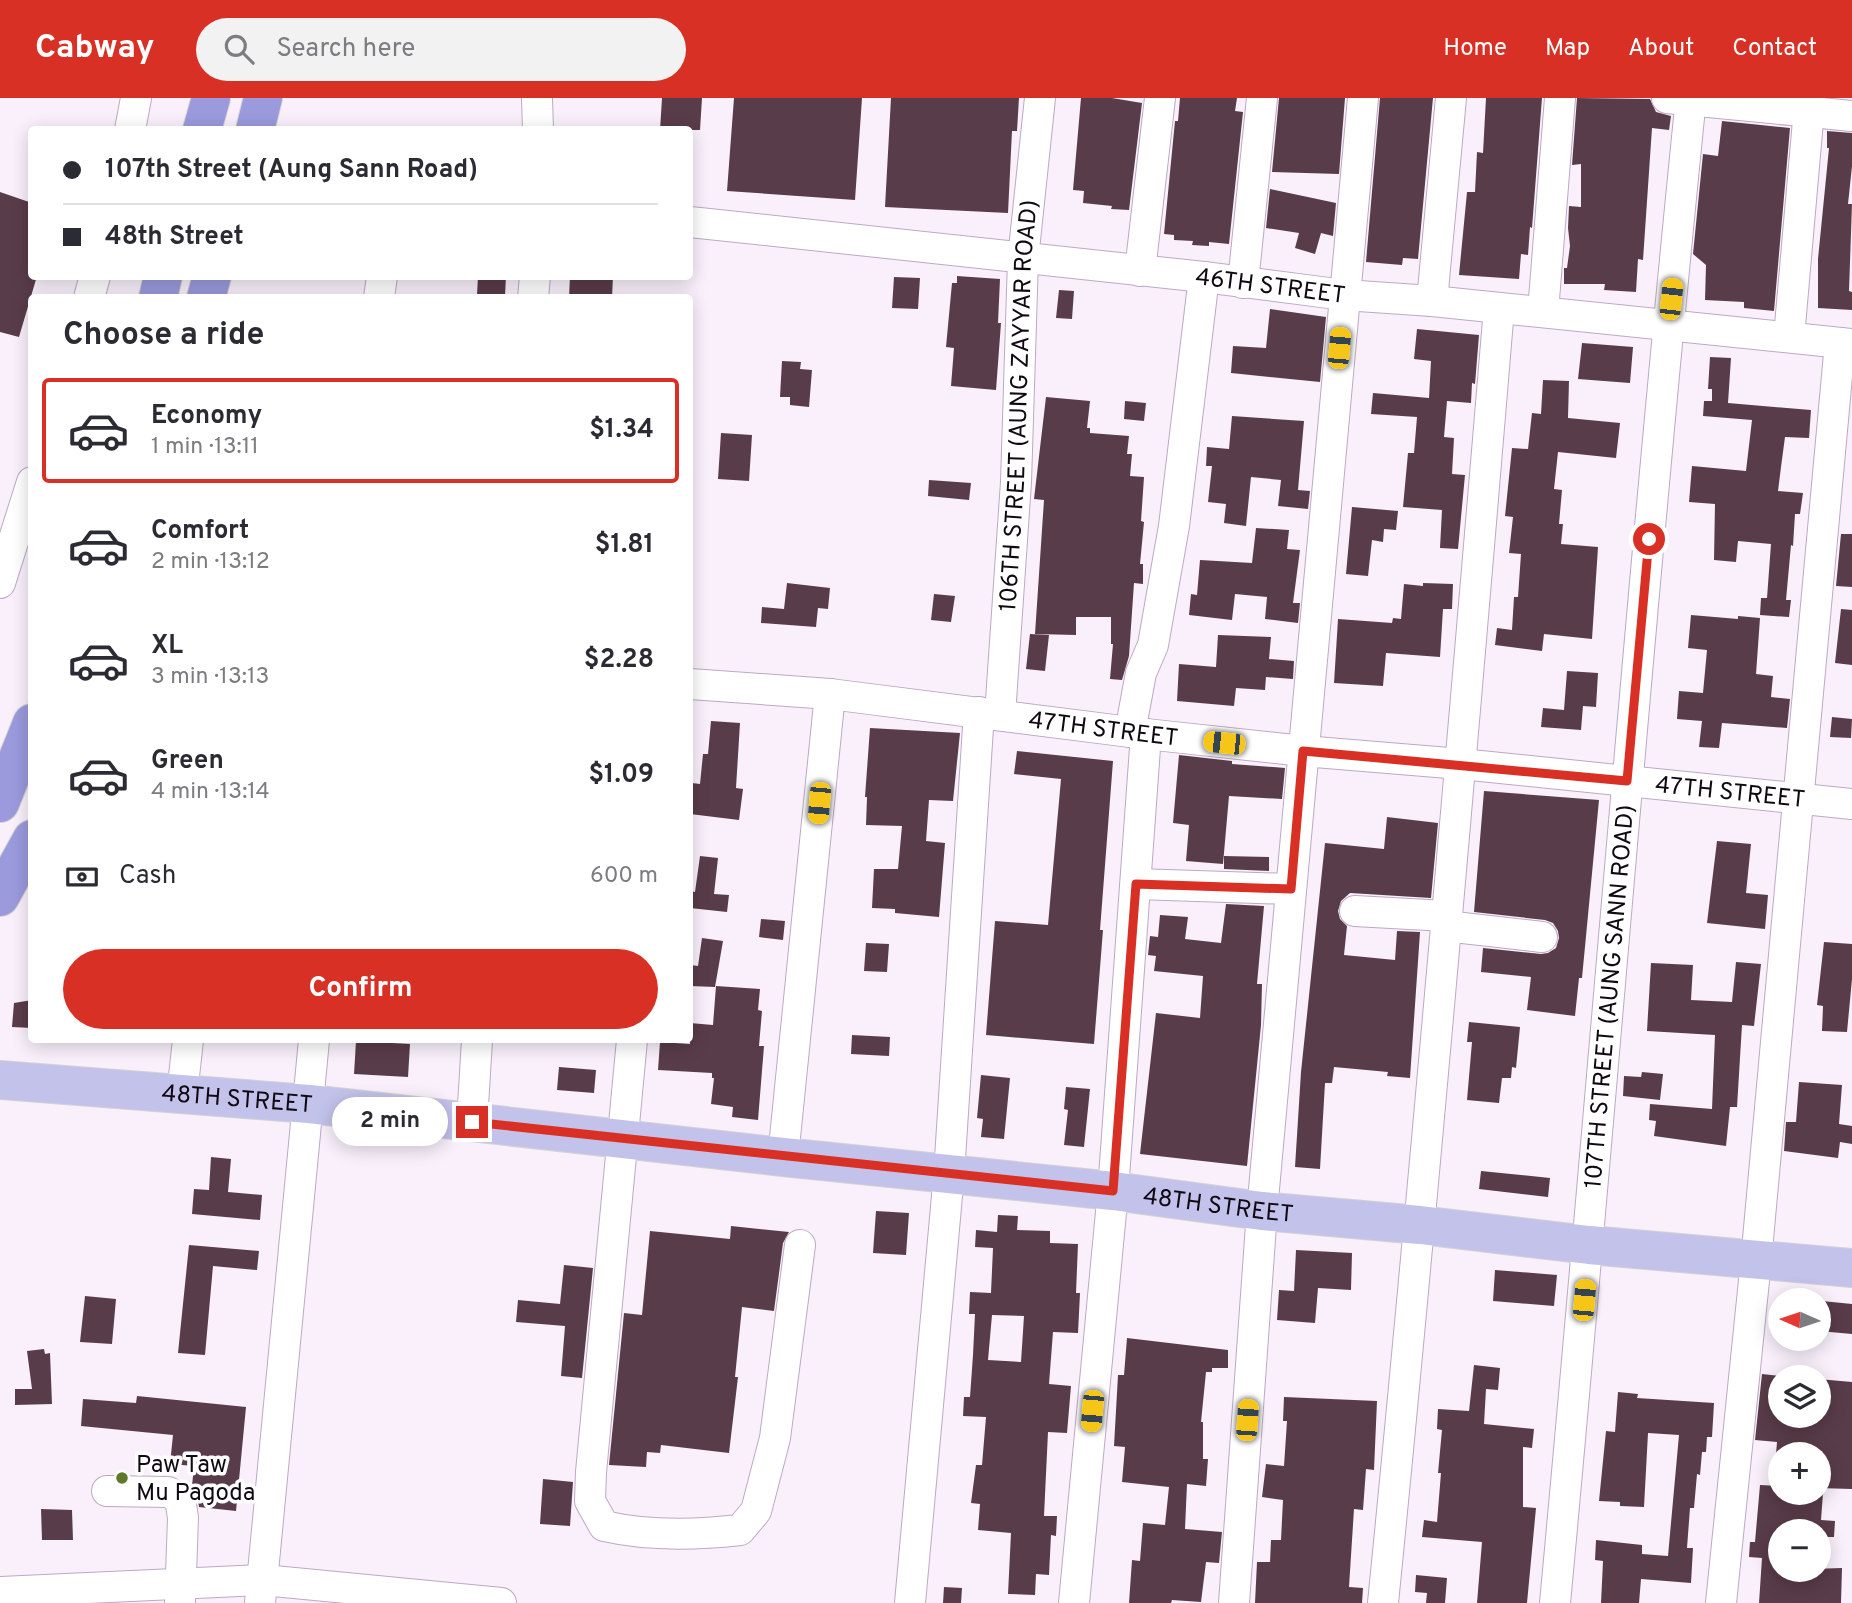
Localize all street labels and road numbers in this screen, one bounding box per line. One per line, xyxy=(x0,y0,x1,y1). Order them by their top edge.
street label: 106TH STREET (AUNG ZAYYAR ROAD) xyxy=(994,198,1046,613)
street label: 46TH STREET xyxy=(1194,263,1347,312)
street label: 47TH STREET xyxy=(1027,706,1180,754)
street label: 47TH STREET xyxy=(1654,771,1807,816)
street label: 107TH STREET (AUNG SANN ROAD) xyxy=(1579,803,1642,1190)
street label: 48TH STREET xyxy=(160,1080,314,1121)
street label: 48TH STREET xyxy=(1141,1182,1295,1231)

